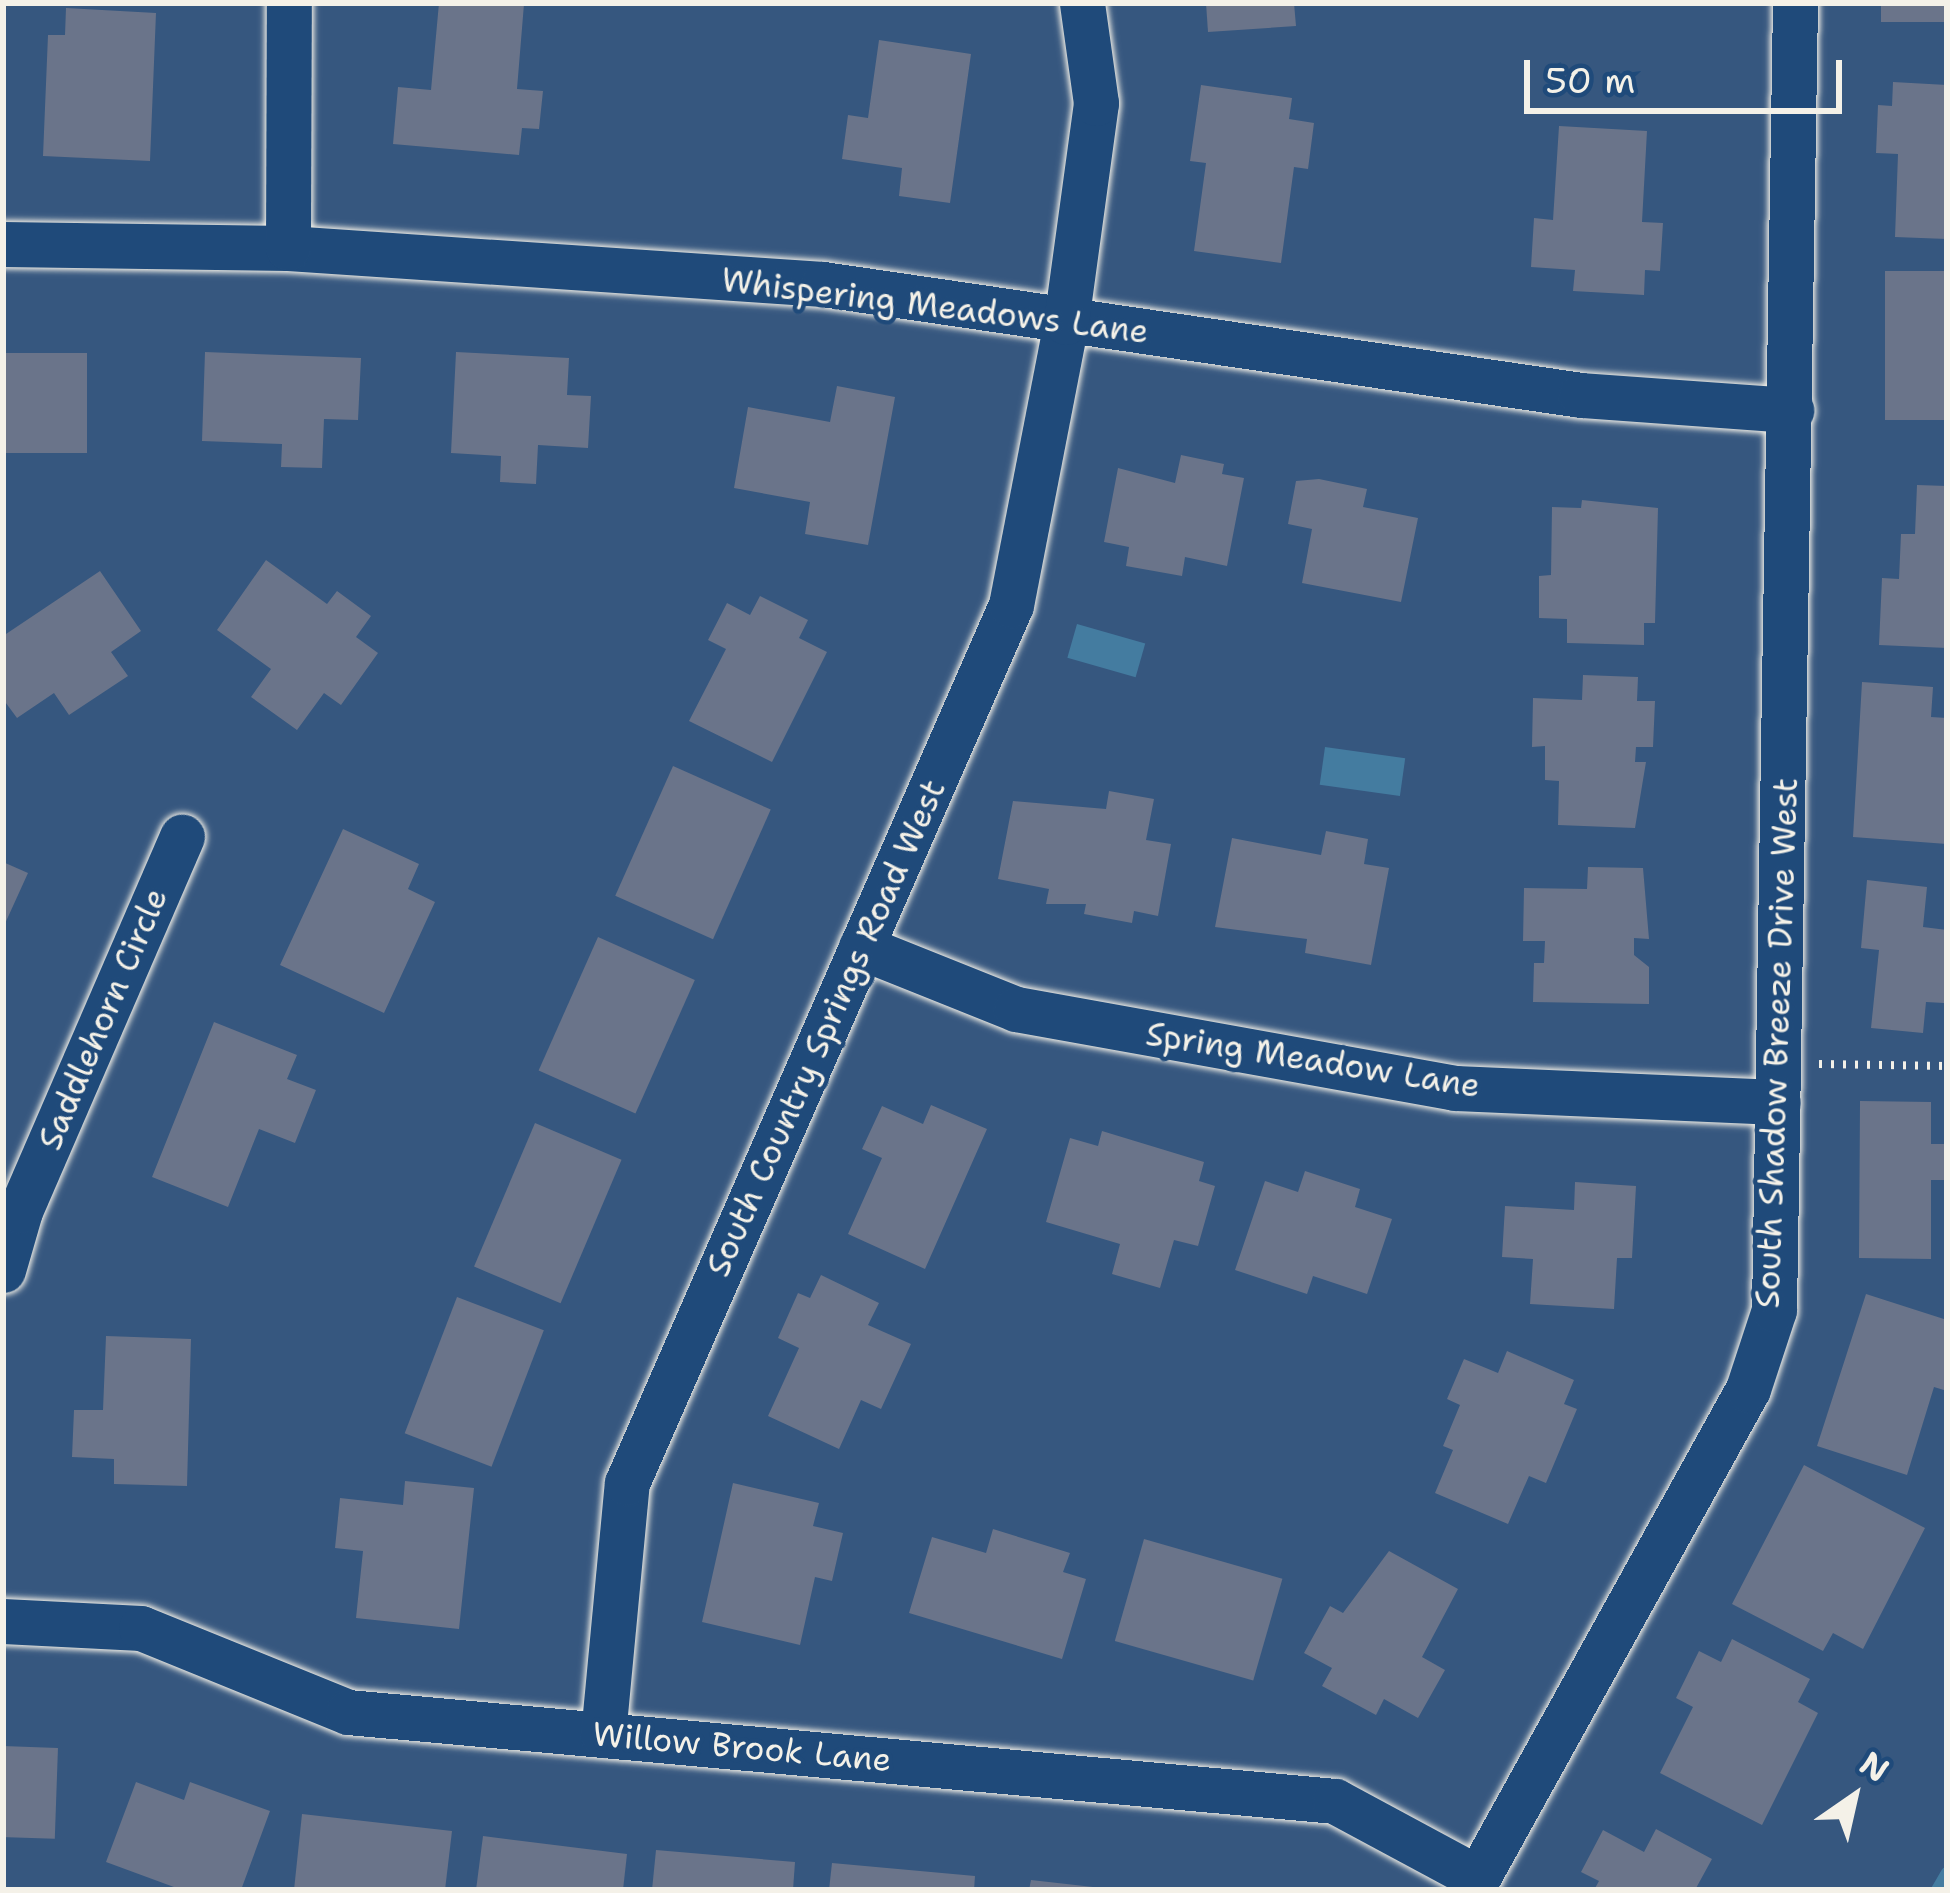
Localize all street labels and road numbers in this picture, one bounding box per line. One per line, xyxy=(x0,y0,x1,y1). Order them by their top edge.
street label: Whispering Meadows Lane xyxy=(719,260,1151,352)
street label: South Country Springs Road West xyxy=(698,774,954,1282)
street label: South Shadow Breeze Drive West xyxy=(1748,777,1806,1309)
street label: Saddlehorn Circle xyxy=(30,882,176,1156)
street label: Spring Meadow Lane xyxy=(1143,1014,1483,1106)
street label: Willow Brook Lane xyxy=(591,1714,893,1780)

